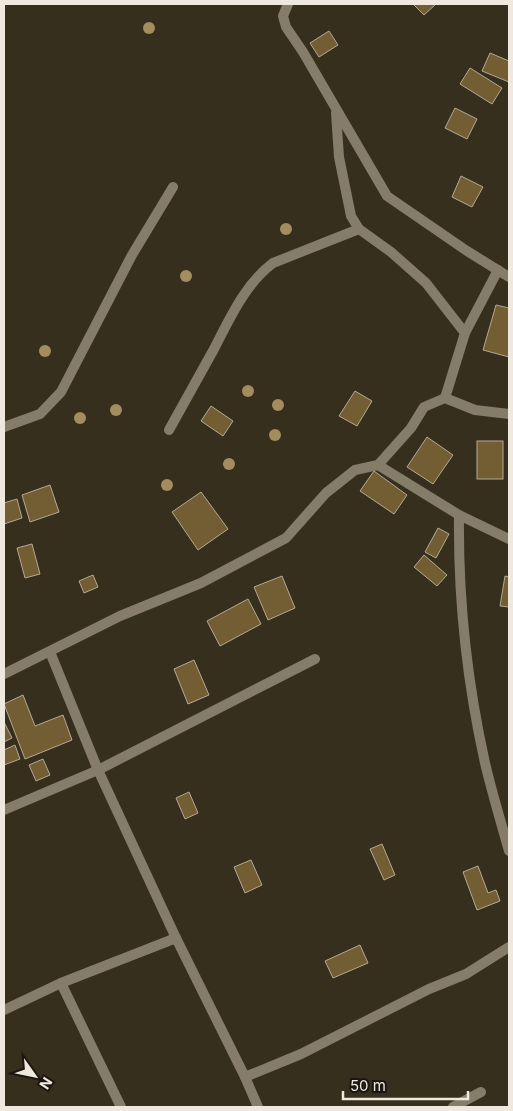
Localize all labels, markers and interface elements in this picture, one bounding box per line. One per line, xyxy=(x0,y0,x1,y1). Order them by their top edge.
north arrow xyxy=(10,1051,60,1101)
scale bar xyxy=(343,1068,468,1100)
text: N xyxy=(36,1074,56,1092)
text: 50 m xyxy=(350,1076,386,1095)

